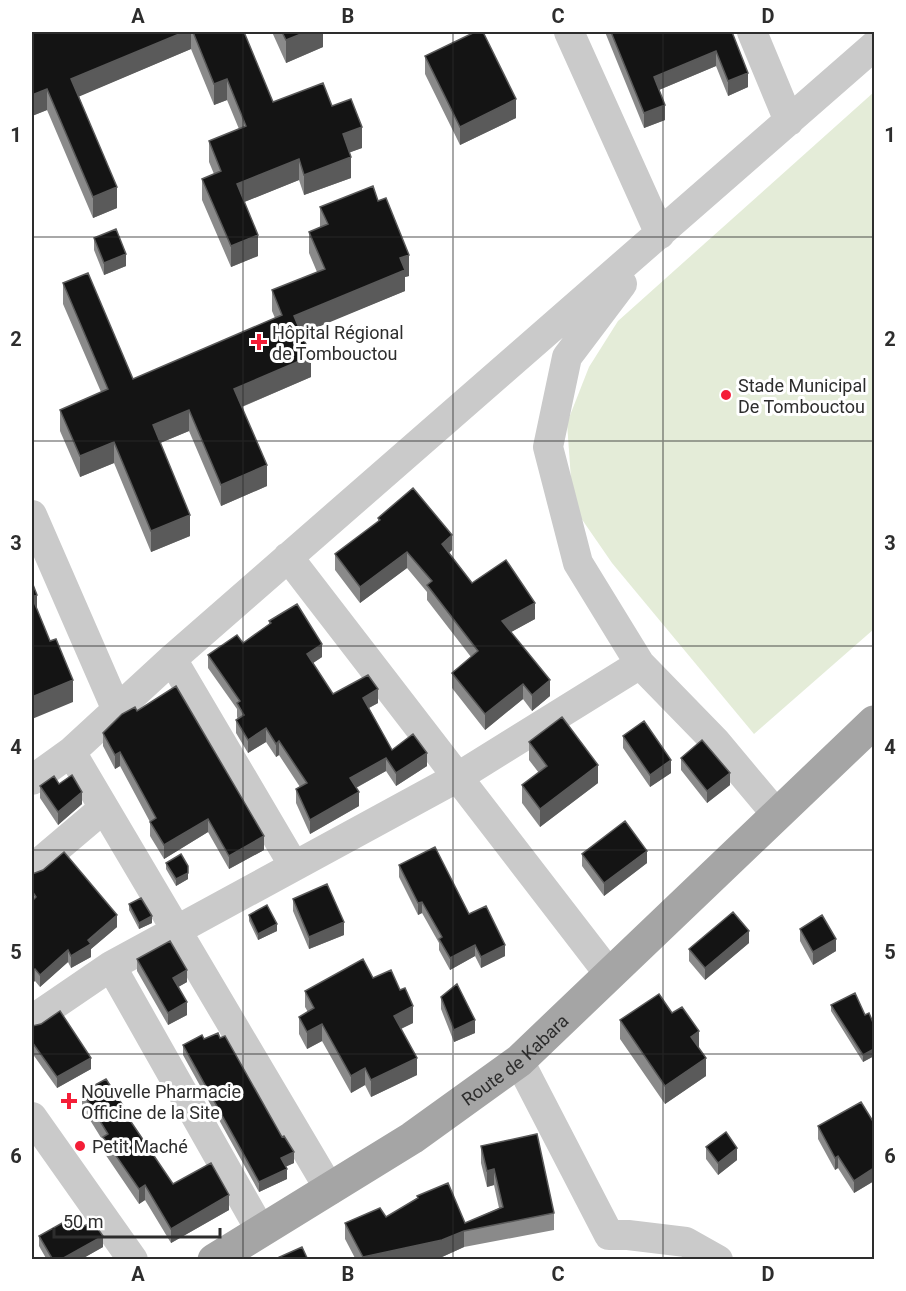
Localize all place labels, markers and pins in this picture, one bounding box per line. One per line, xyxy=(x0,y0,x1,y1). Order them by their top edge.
place label: Hôpital Régional de Tombouctou xyxy=(272,322,404,364)
marker: Hôpital Régional de Tombouctou xyxy=(250,333,268,351)
place label: Stade Municipal De Tombouctou xyxy=(738,375,867,417)
marker: Stade Municipal De Tombouctou xyxy=(719,388,733,402)
place label: Nouvelle Pharmacie Officine de la Site xyxy=(81,1081,241,1123)
marker: Nouvelle Pharmacie Officine de la Site xyxy=(62,1094,76,1108)
place label: Petit Maché xyxy=(92,1136,188,1157)
marker: Petit Maché xyxy=(73,1139,87,1153)

